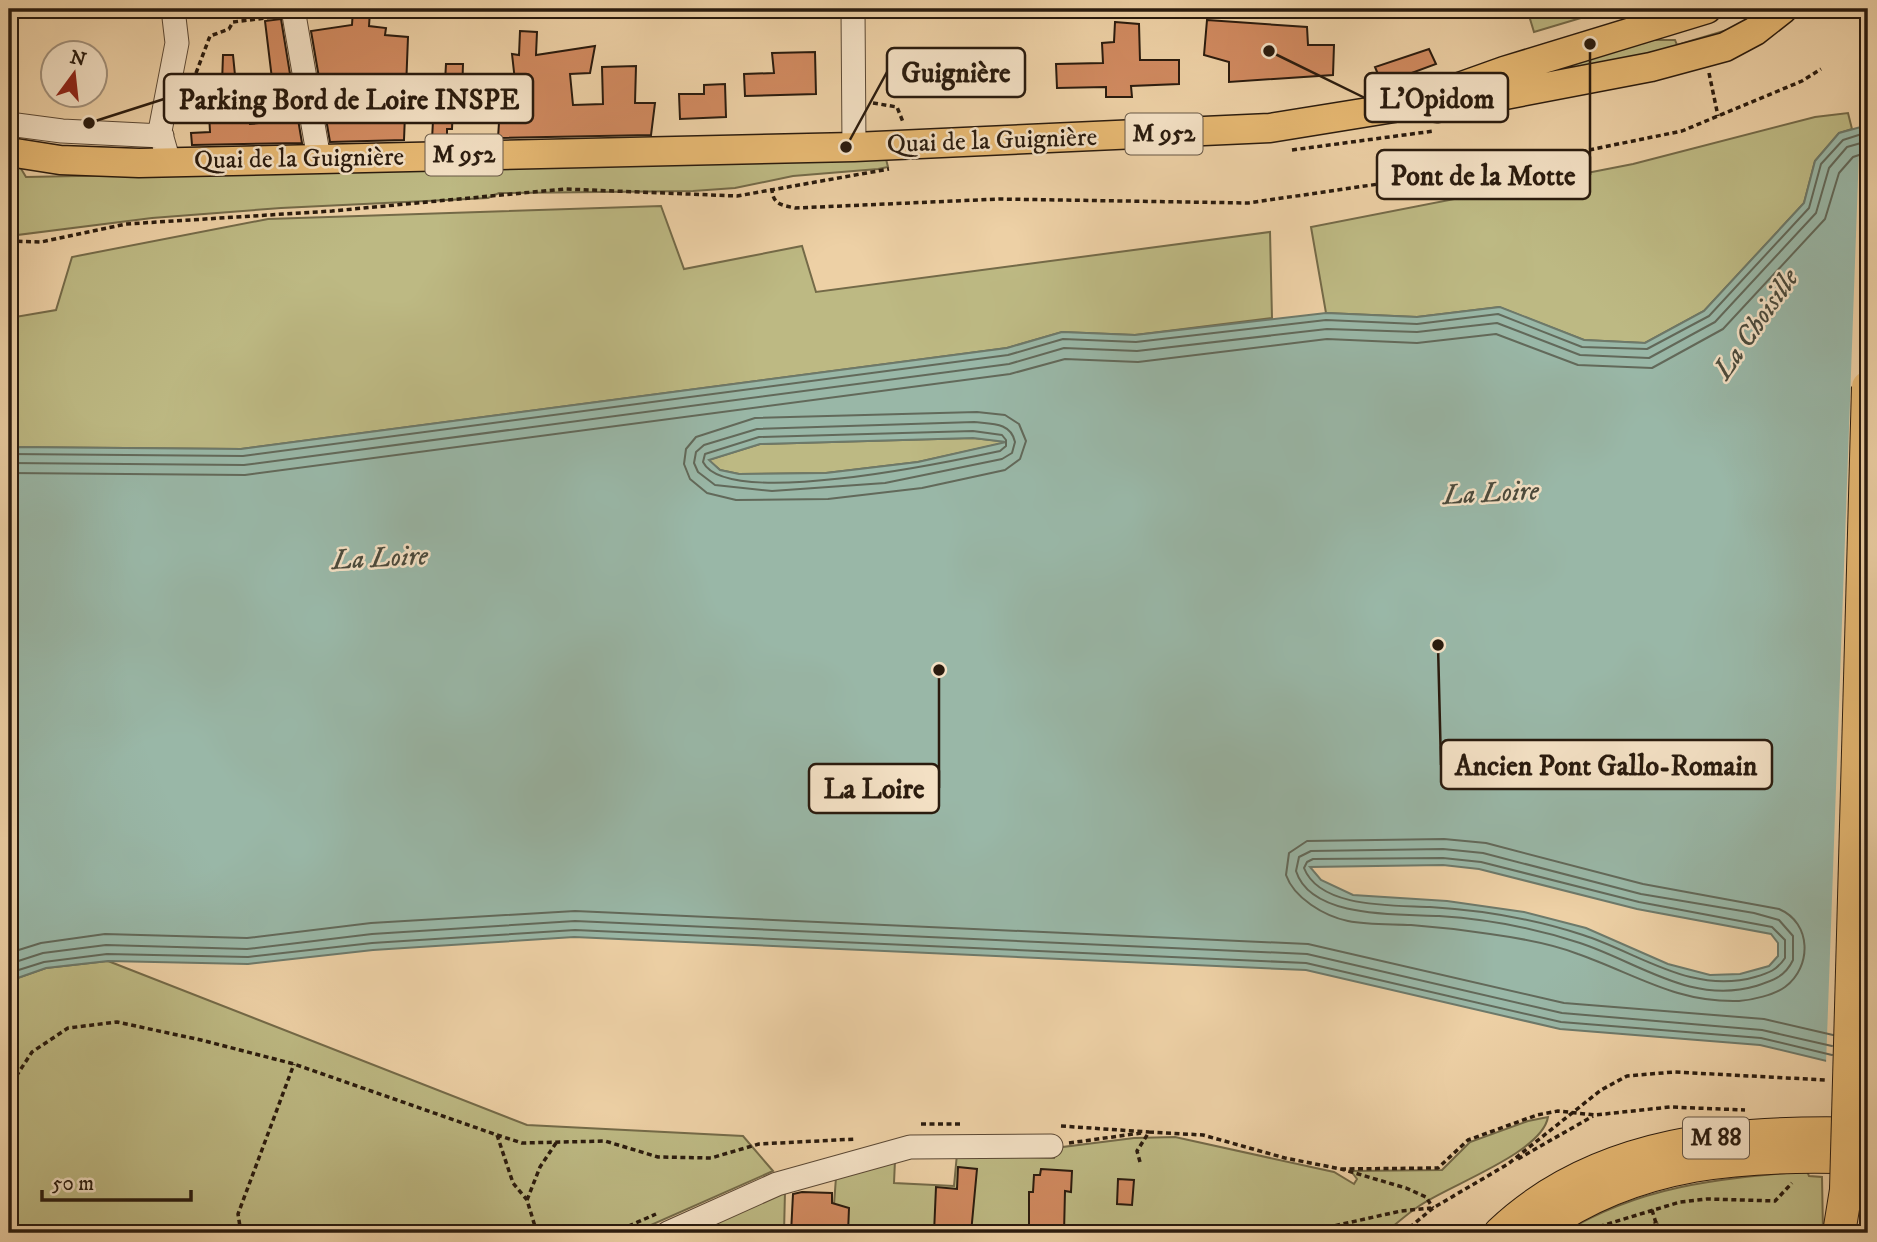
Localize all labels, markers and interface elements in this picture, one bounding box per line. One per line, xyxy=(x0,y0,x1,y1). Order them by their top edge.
north arrow xyxy=(38,38,108,108)
text: N xyxy=(67,46,89,72)
callout: Guignière xyxy=(887,48,1025,97)
text: Guignière xyxy=(901,56,1011,91)
callout: L'Opidom xyxy=(1365,73,1508,122)
callout: Parking Bord de Loire INSPE xyxy=(164,74,533,123)
text: L'Opidom xyxy=(1380,82,1494,117)
text: Parking Bord de Loire INSPE xyxy=(178,83,520,118)
road number: M 952 xyxy=(1126,114,1202,154)
street label: Quai de la Guignière xyxy=(886,121,1098,161)
road number: M 952 xyxy=(426,134,503,176)
street label: Quai de la Guignière xyxy=(193,141,405,177)
callout: Pont de la Motte xyxy=(1377,150,1590,199)
text: Pont de la Motte xyxy=(1390,159,1576,194)
water label: La Choisille xyxy=(1704,261,1807,388)
water label: La Loire xyxy=(1440,473,1541,513)
water label: La Loire xyxy=(329,538,430,578)
callout: Ancien Pont Gallo-Romain xyxy=(1441,740,1772,789)
text: Ancien Pont Gallo-Romain xyxy=(1454,749,1758,784)
callout: La Loire xyxy=(809,764,939,813)
text: La Loire xyxy=(823,772,925,807)
road number: M 88 xyxy=(1683,1118,1749,1158)
scale bar xyxy=(42,1158,191,1202)
text: 50 m xyxy=(52,1171,94,1197)

